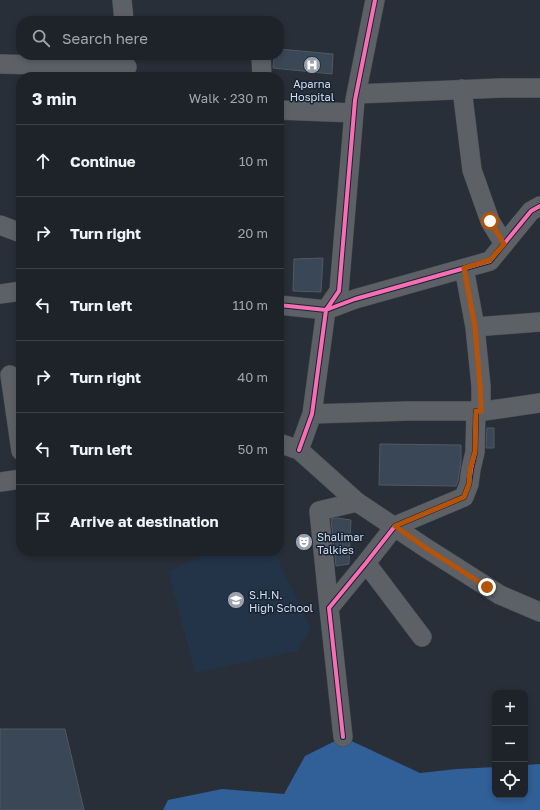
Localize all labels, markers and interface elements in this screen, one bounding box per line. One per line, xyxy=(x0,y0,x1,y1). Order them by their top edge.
search box xyxy=(16,16,284,60)
icon: search xyxy=(30,27,52,49)
text: Search here xyxy=(62,29,148,47)
hospital icon: Aparna Hospital xyxy=(302,55,322,75)
place label: Aparna Hospital xyxy=(290,77,335,103)
text: 3 min xyxy=(32,88,76,109)
text: Walk · 230 m xyxy=(189,90,268,106)
icon: ahead xyxy=(32,150,54,172)
text: Continue xyxy=(70,152,136,170)
text: 10 m xyxy=(239,153,268,169)
route start xyxy=(481,212,499,230)
icon: right xyxy=(32,222,54,244)
text: Turn right xyxy=(70,224,141,242)
text: 20 m xyxy=(238,225,268,241)
icon: left xyxy=(32,294,54,316)
text: Turn left xyxy=(70,296,132,314)
text: 110 m xyxy=(233,297,268,313)
icon: right xyxy=(32,366,54,388)
text: Turn right xyxy=(70,368,141,386)
text: 40 m xyxy=(237,369,268,385)
icon: left xyxy=(32,438,54,460)
text: Turn left xyxy=(70,440,132,458)
text: 50 m xyxy=(238,441,268,457)
icon: arrive xyxy=(32,510,54,532)
text: Arrive at destination xyxy=(70,512,219,530)
place label: Shalimar Talkies xyxy=(317,530,364,556)
theatre icon: Shalimar Talkies xyxy=(294,532,314,552)
route end xyxy=(478,578,496,596)
place label: S.H.N. High School xyxy=(249,588,314,614)
school or university icon: S.H.N. High School xyxy=(226,590,246,610)
map controls xyxy=(492,690,528,798)
button: + xyxy=(492,690,528,726)
button: − xyxy=(492,726,528,762)
button: locate xyxy=(492,762,528,798)

